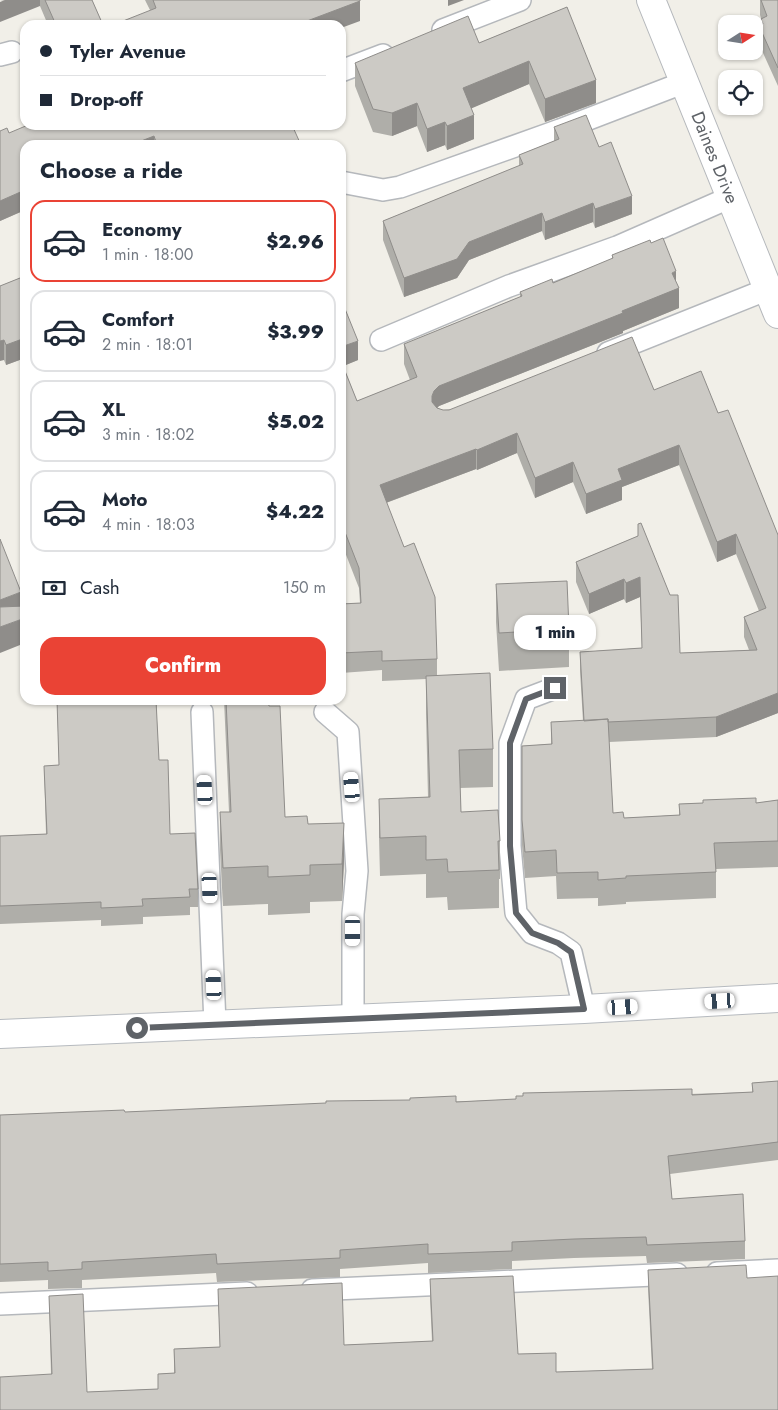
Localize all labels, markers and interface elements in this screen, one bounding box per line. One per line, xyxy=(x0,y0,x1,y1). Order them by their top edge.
north arrow xyxy=(718,15,762,60)
map controls xyxy=(718,15,763,115)
text: Tyler Avenue xyxy=(70,38,186,65)
button: locate xyxy=(718,70,763,115)
text: Drop-off xyxy=(70,86,143,113)
street label: Daines Drive xyxy=(684,108,745,207)
text: Choose a ride xyxy=(40,154,183,186)
text: Economy xyxy=(102,216,182,243)
icon: car xyxy=(42,219,87,264)
text: $2.96 xyxy=(266,228,324,255)
text: 1 min · 18:00 xyxy=(102,243,193,266)
text: Comfort xyxy=(102,306,174,333)
icon: car xyxy=(42,309,87,354)
text: $3.99 xyxy=(267,318,324,345)
text: 2 min · 18:01 xyxy=(102,333,193,356)
text: XL xyxy=(102,396,125,423)
icon: car xyxy=(42,399,87,444)
text: $5.02 xyxy=(267,408,324,435)
text: 3 min · 18:02 xyxy=(102,423,194,446)
text: Moto xyxy=(102,486,147,513)
icon: car xyxy=(42,489,87,534)
text: $4.22 xyxy=(266,498,324,525)
text: 4 min · 18:03 xyxy=(102,513,195,536)
icon: cash xyxy=(40,574,68,602)
text: Cash xyxy=(80,574,120,601)
text: 150 m xyxy=(283,576,326,599)
callout: 1 min xyxy=(514,616,596,650)
text: 1 min xyxy=(535,621,575,644)
button: Confirm xyxy=(40,637,326,695)
route end xyxy=(544,677,566,699)
car xyxy=(343,771,360,803)
car xyxy=(196,775,213,805)
car xyxy=(201,873,218,903)
car xyxy=(345,916,360,946)
car xyxy=(205,970,222,1000)
car xyxy=(704,993,735,1009)
car xyxy=(607,999,638,1015)
route start xyxy=(126,1017,148,1039)

